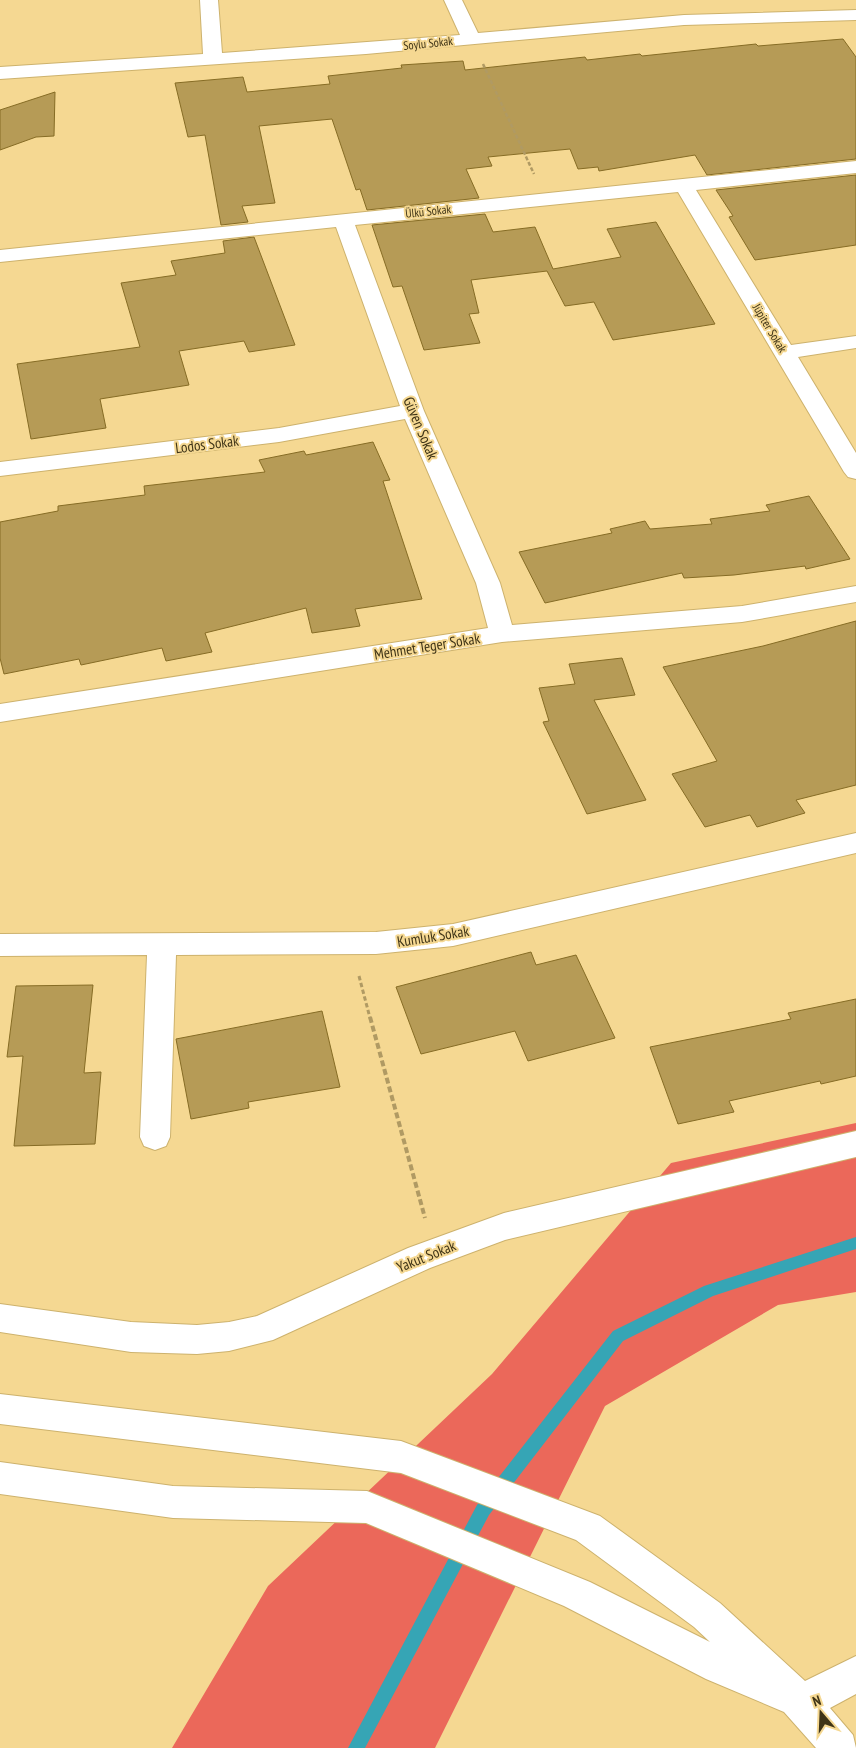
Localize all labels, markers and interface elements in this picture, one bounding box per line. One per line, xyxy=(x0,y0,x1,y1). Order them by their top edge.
street label: Soylu Sokak xyxy=(403,33,454,53)
street label: Ülkü Sokak xyxy=(404,201,452,221)
street label: Jüpiter Sokak xyxy=(749,300,791,355)
street label: Güven Sokak xyxy=(399,394,443,462)
street label: Lodos Sokak xyxy=(174,431,240,457)
street label: Mehmet Teger Sokak xyxy=(373,628,481,664)
street label: Kumluk Sokak xyxy=(396,921,470,951)
street label: Yakut Sokak xyxy=(394,1235,459,1276)
north arrow xyxy=(796,1688,846,1738)
text: N xyxy=(810,1691,823,1710)

